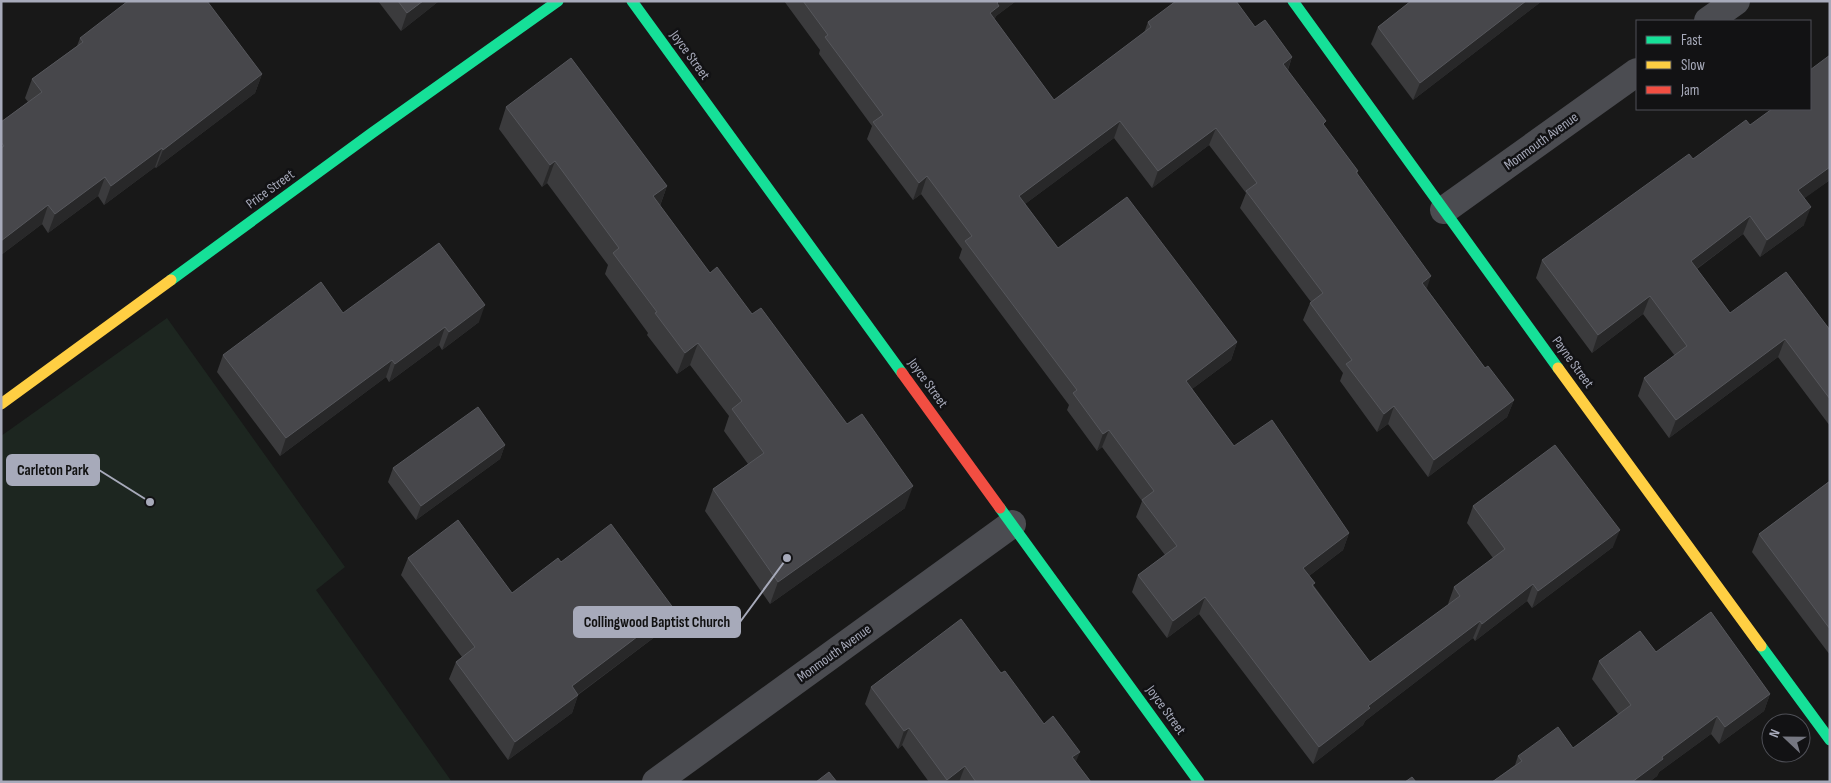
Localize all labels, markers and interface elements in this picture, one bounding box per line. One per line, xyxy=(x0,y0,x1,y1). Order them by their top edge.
legend xyxy=(1636,20,1811,110)
street label: Joyce Street xyxy=(666,26,714,83)
text: Fast xyxy=(1681,31,1703,50)
text: Slow xyxy=(1681,56,1705,75)
text: Jam xyxy=(1680,81,1699,100)
street label: Monmouth Avenue xyxy=(1501,108,1581,174)
street label: Price Street xyxy=(243,166,297,212)
street label: Payne Street xyxy=(1549,333,1597,391)
street label: Joyce Street xyxy=(904,354,952,411)
callout: Carleton Park xyxy=(7,455,99,485)
text: Carleton Park xyxy=(17,461,90,480)
callout: Collingwood Baptist Church xyxy=(574,607,740,637)
text: Collingwood Baptist Church xyxy=(584,613,730,632)
street label: Monmouth Avenue xyxy=(794,620,874,686)
street label: Joyce Street xyxy=(1142,681,1190,738)
north arrow xyxy=(1761,713,1811,763)
text: N xyxy=(1765,727,1784,740)

